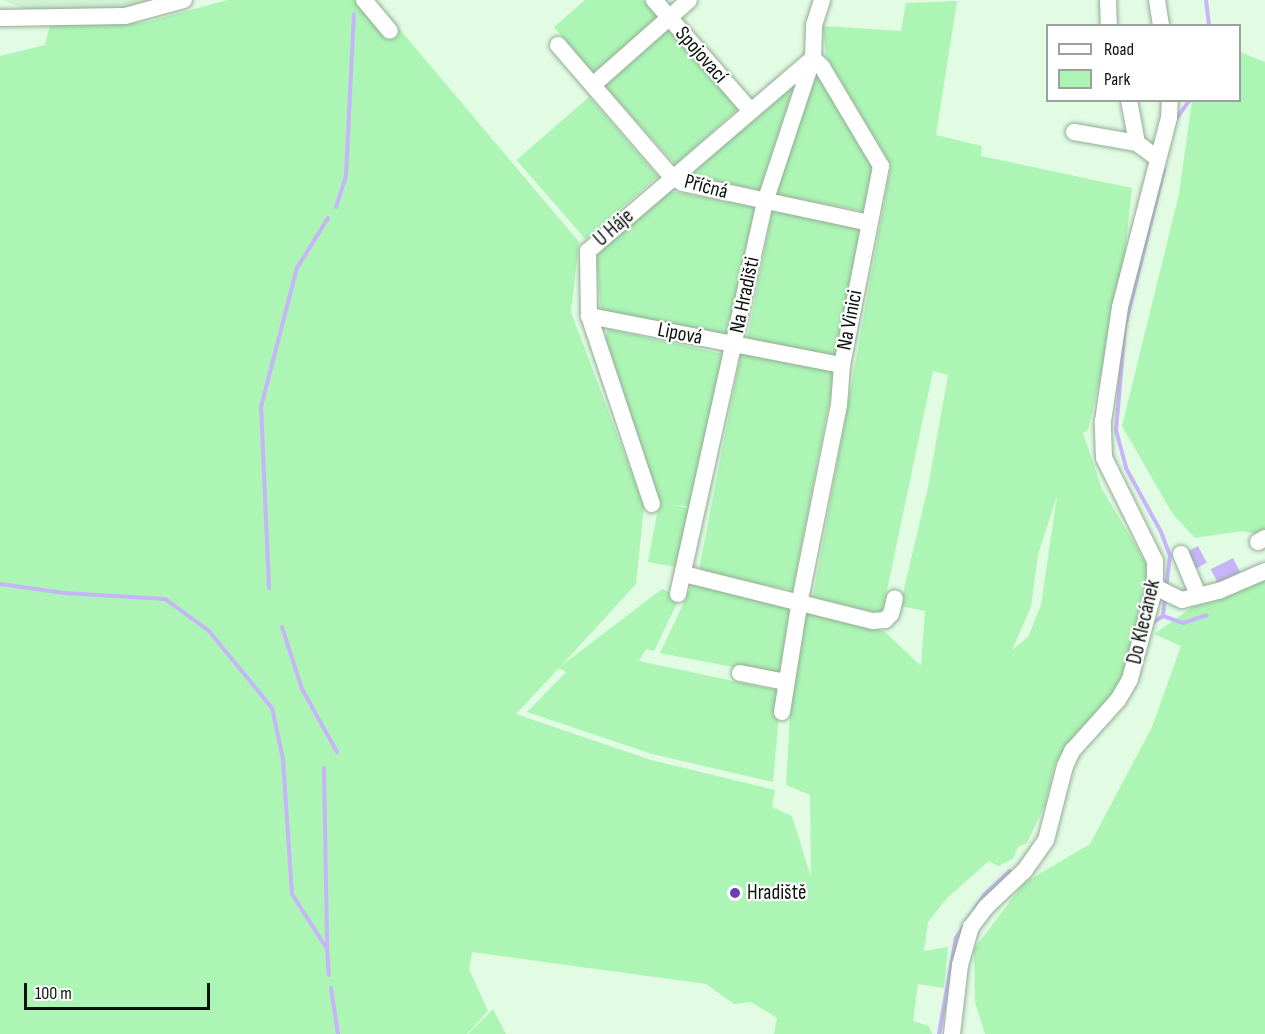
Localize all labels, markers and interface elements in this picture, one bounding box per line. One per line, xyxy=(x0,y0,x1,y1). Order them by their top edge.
street label: Spojovací xyxy=(670,21,732,89)
legend xyxy=(1046,24,1241,102)
text: Road xyxy=(1104,39,1134,60)
text: Park xyxy=(1104,69,1130,90)
street label: Příčná xyxy=(681,169,731,205)
street label: U Háje xyxy=(589,204,639,252)
street label: Na Hradišti xyxy=(725,255,765,335)
street label: Na Vinici xyxy=(832,288,868,352)
street label: Lipová xyxy=(656,317,704,351)
street label: Do Klecánek xyxy=(1122,577,1166,667)
place label: Hradiště xyxy=(747,880,806,906)
marker: Hradiště xyxy=(728,886,742,900)
scale bar xyxy=(27,971,213,1009)
text: 100 m xyxy=(35,983,72,1004)

